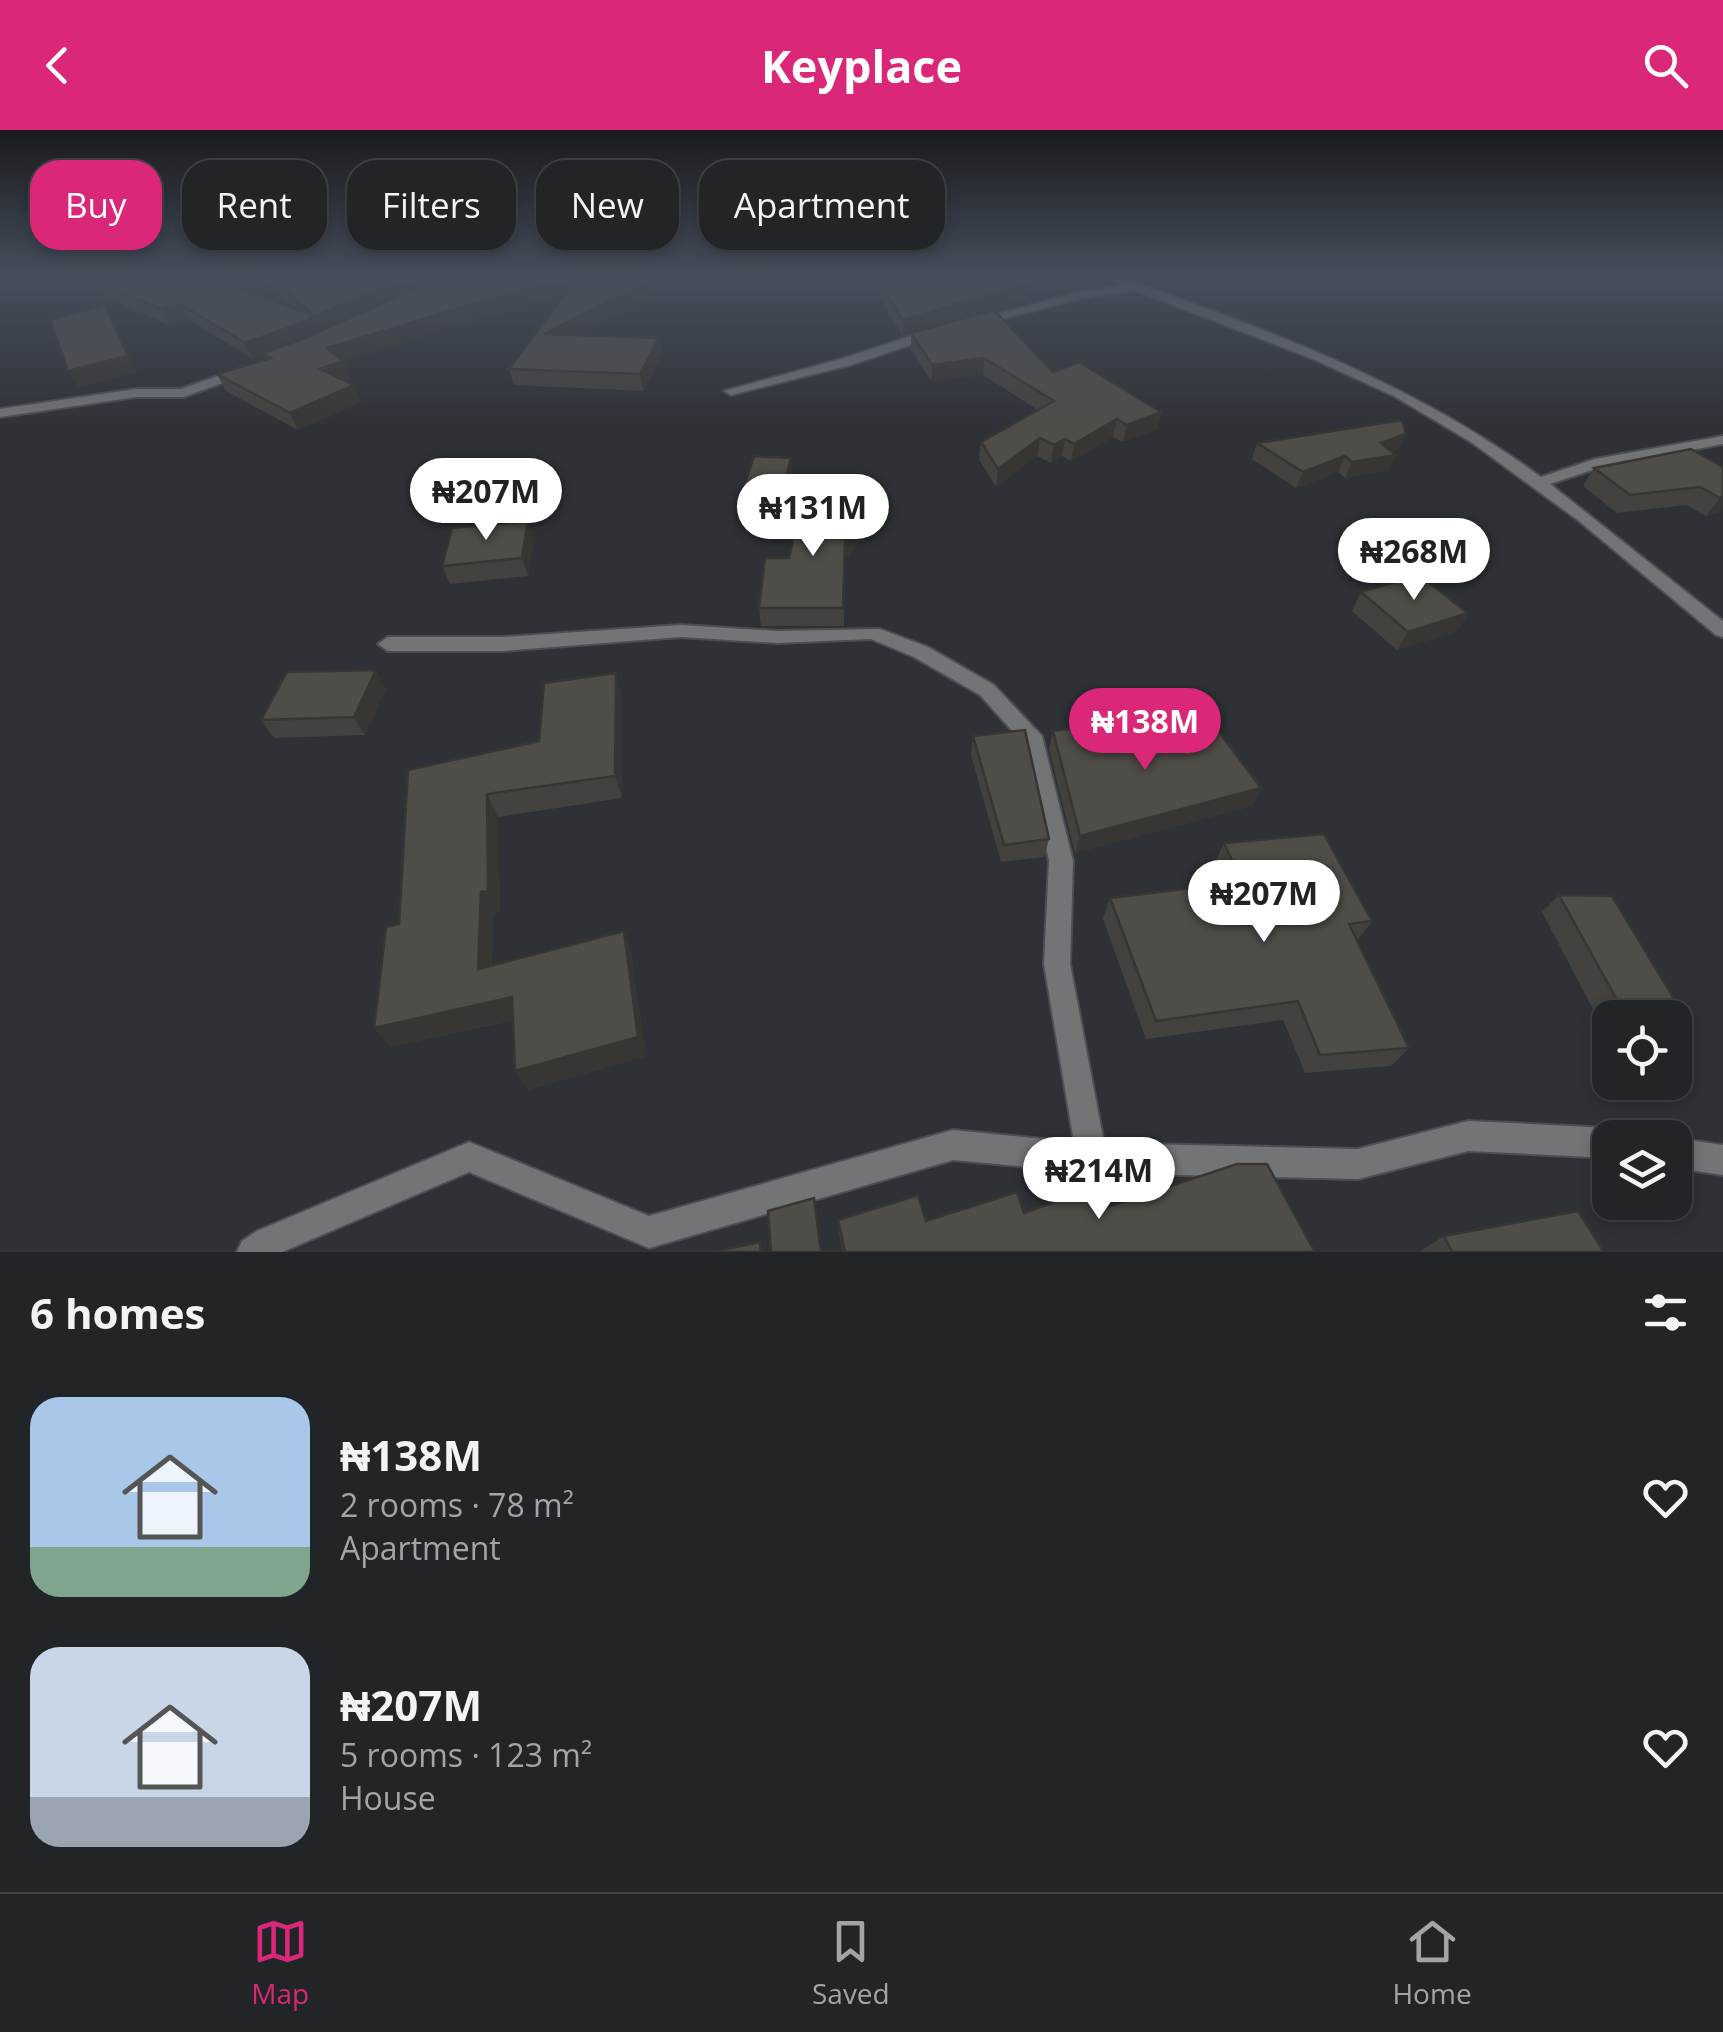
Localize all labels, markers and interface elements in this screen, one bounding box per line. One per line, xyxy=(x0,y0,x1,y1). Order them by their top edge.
text: Keyplace xyxy=(761,35,962,96)
icon: back xyxy=(30,38,85,93)
icon: search xyxy=(1638,38,1693,93)
chip: Buy xyxy=(30,160,162,250)
chip: Rent xyxy=(182,160,327,250)
chip: Filters xyxy=(347,160,516,250)
chip: New xyxy=(536,160,679,250)
chip: Apartment xyxy=(699,160,945,250)
pin: ₦207M xyxy=(416,458,556,543)
text: ₦207M xyxy=(432,469,540,512)
pin: ₦131M xyxy=(743,474,883,559)
text: ₦131M xyxy=(759,485,867,528)
pin: ₦268M xyxy=(1344,518,1484,603)
text: ₦268M xyxy=(1360,529,1468,572)
pin: ₦138M xyxy=(1075,688,1215,773)
text: ₦138M xyxy=(1091,699,1199,742)
pin: ₦207M xyxy=(1194,860,1334,945)
text: ₦207M xyxy=(1210,871,1318,914)
map controls xyxy=(1592,1000,1692,1220)
button: locate xyxy=(1592,1000,1692,1100)
button: layers xyxy=(1592,1120,1692,1220)
pin: ₦214M xyxy=(1029,1137,1169,1222)
text: ₦214M xyxy=(1045,1148,1153,1191)
text: 6 homes xyxy=(30,1284,205,1341)
icon: filters xyxy=(1638,1285,1693,1340)
text: ₦138M xyxy=(340,1426,482,1483)
icon: home xyxy=(110,1437,230,1557)
icon: heart xyxy=(1638,1470,1693,1525)
text: 2 rooms · 78 m² xyxy=(340,1483,574,1526)
text: Apartment xyxy=(340,1526,501,1569)
text: ₦207M xyxy=(340,1676,482,1733)
icon: home xyxy=(110,1687,230,1807)
icon: heart xyxy=(1638,1720,1693,1775)
text: 5 rooms · 123 m² xyxy=(340,1733,592,1776)
text: House xyxy=(340,1776,436,1819)
tab: Map xyxy=(251,1914,309,2012)
tab: Saved xyxy=(812,1914,890,2012)
tab: Home xyxy=(1392,1914,1472,2012)

